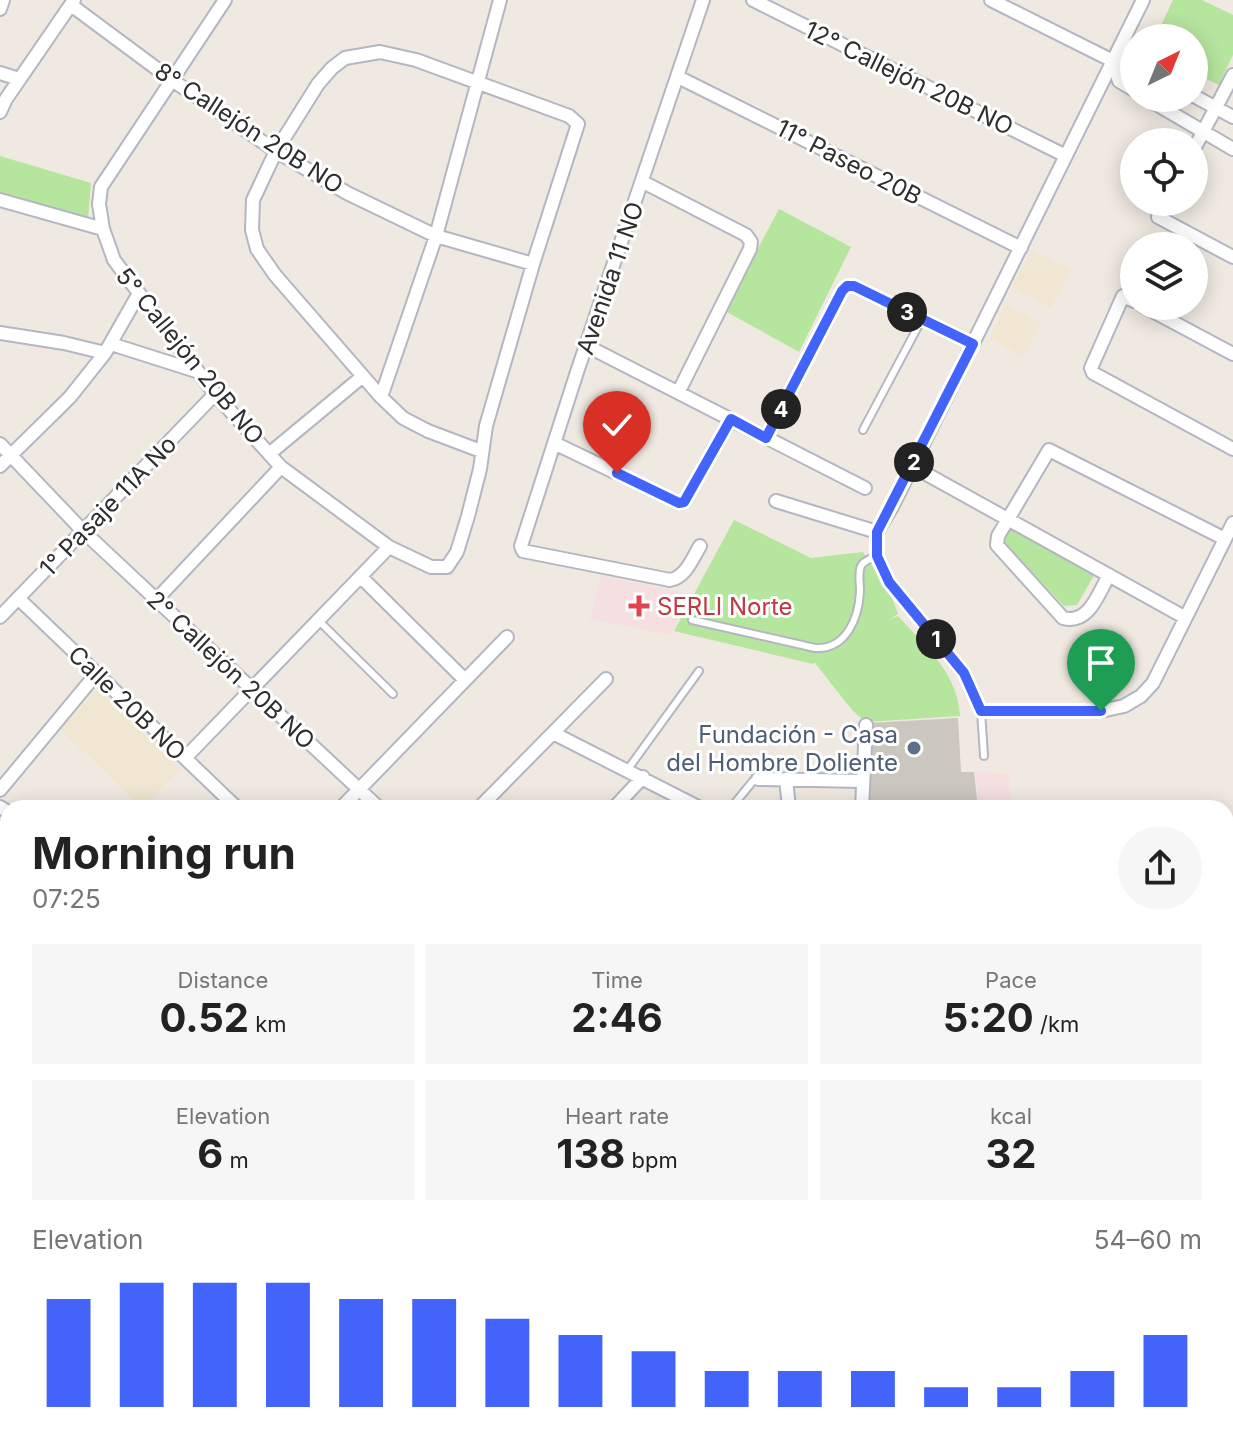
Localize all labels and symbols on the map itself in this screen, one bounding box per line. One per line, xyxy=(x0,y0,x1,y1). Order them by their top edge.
street label: 12° Callejón 20B NO xyxy=(800,15,1018,141)
north arrow xyxy=(1120,24,1208,112)
street label: 8° Callejón 20B NO xyxy=(149,56,349,200)
street label: 11° Paseo 20B xyxy=(771,113,927,211)
street label: Avenida 11 NO xyxy=(570,198,650,358)
street label: 5° Callejón 20B NO xyxy=(110,262,270,450)
pin: 3 xyxy=(887,292,927,332)
pin: 4 xyxy=(761,389,801,429)
pin xyxy=(583,391,651,473)
street label: 1° Pasaje 11A No xyxy=(34,430,182,582)
pin: 2 xyxy=(894,442,934,482)
street label: 2° Callejón 20B NO xyxy=(141,585,321,755)
place label: SERLI Norte xyxy=(657,592,793,621)
marker: SERLI Norte xyxy=(628,595,650,617)
pin: 1 xyxy=(916,619,956,659)
pin xyxy=(1067,629,1135,711)
street label: Calle 20B NO xyxy=(62,640,192,766)
place label: Fundación - Casa del Hombre Doliente xyxy=(666,720,898,777)
marker: Fundación - Casa del Hombre Doliente xyxy=(905,739,923,757)

